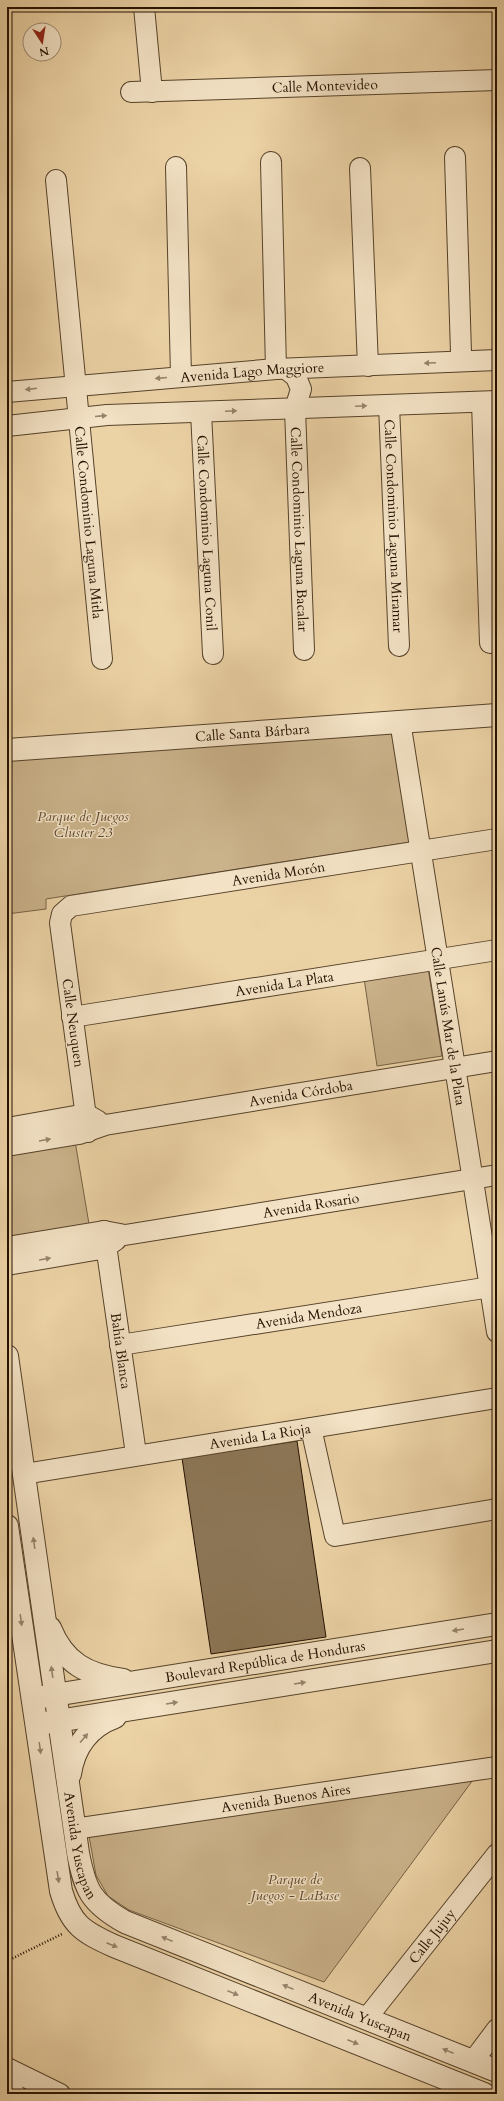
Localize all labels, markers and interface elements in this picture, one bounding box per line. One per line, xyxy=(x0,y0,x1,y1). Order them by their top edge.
north arrow xyxy=(22,22,62,62)
text: N xyxy=(37,43,50,60)
street label: Calle Montevideo xyxy=(272,74,379,97)
street label: Avenida Lago Maggiore xyxy=(179,358,325,387)
one-way arrow xyxy=(424,359,436,366)
one-way arrow xyxy=(154,374,167,381)
one-way arrow xyxy=(25,386,37,392)
one-way arrow xyxy=(355,403,368,409)
one-way arrow xyxy=(225,408,238,414)
one-way arrow xyxy=(95,413,108,419)
street label: Calle Condominio Laguna Miramar xyxy=(380,419,408,634)
street label: Calle Condominio Laguna Mitla xyxy=(70,425,108,620)
street label: Calle Condominio Laguna Bacalar xyxy=(286,426,313,633)
street label: Calle Condominio Laguna Conil xyxy=(193,434,221,632)
street label: Calle Santa Bárbara xyxy=(194,719,310,746)
park label: Parque de Juegos Cluster 23 xyxy=(37,807,129,842)
street label: Avenida Morón xyxy=(230,857,326,890)
street label: Calle Lanús Mar de la Plata xyxy=(427,946,470,1107)
street label: Avenida La Plata xyxy=(234,966,335,1001)
street label: Calle Neuquen xyxy=(57,977,89,1069)
street label: Avenida Córdoba xyxy=(248,1075,354,1111)
one-way arrow xyxy=(39,1137,52,1143)
street label: Avenida Rosario xyxy=(261,1188,361,1222)
one-way arrow xyxy=(39,1256,52,1262)
street label: Avenida Mendoza xyxy=(254,1298,363,1333)
street label: Bahía Blanca xyxy=(106,1312,136,1390)
street label: Avenida La Rioja xyxy=(208,1419,312,1454)
one-way arrow xyxy=(31,1537,37,1549)
one-way arrow xyxy=(18,1614,24,1626)
one-way arrow xyxy=(452,1627,465,1633)
street label: Boulevard República de Honduras xyxy=(164,1636,367,1687)
one-way arrow xyxy=(49,1666,55,1678)
one-way arrow xyxy=(294,1680,306,1686)
one-way arrow xyxy=(166,1700,178,1706)
one-way arrow xyxy=(80,1733,89,1743)
one-way arrow xyxy=(37,1742,43,1754)
street label: Avenida Buenos Aires xyxy=(220,1779,352,1817)
street label: Avenida Yuscapan xyxy=(60,1791,102,1903)
park label: Parque de Juegos - LaBase xyxy=(248,1870,340,1905)
one-way arrow xyxy=(55,1871,61,1883)
street label: Calle Jujuy xyxy=(404,1904,460,1968)
one-way arrow xyxy=(162,1936,173,1942)
one-way arrow xyxy=(106,1942,118,1948)
one-way arrow xyxy=(282,1984,294,1990)
street label: Avenida Yuscapan xyxy=(306,1987,414,2045)
one-way arrow xyxy=(227,1991,239,1997)
one-way arrow xyxy=(348,2039,360,2045)
one-way arrow xyxy=(441,2048,453,2054)

